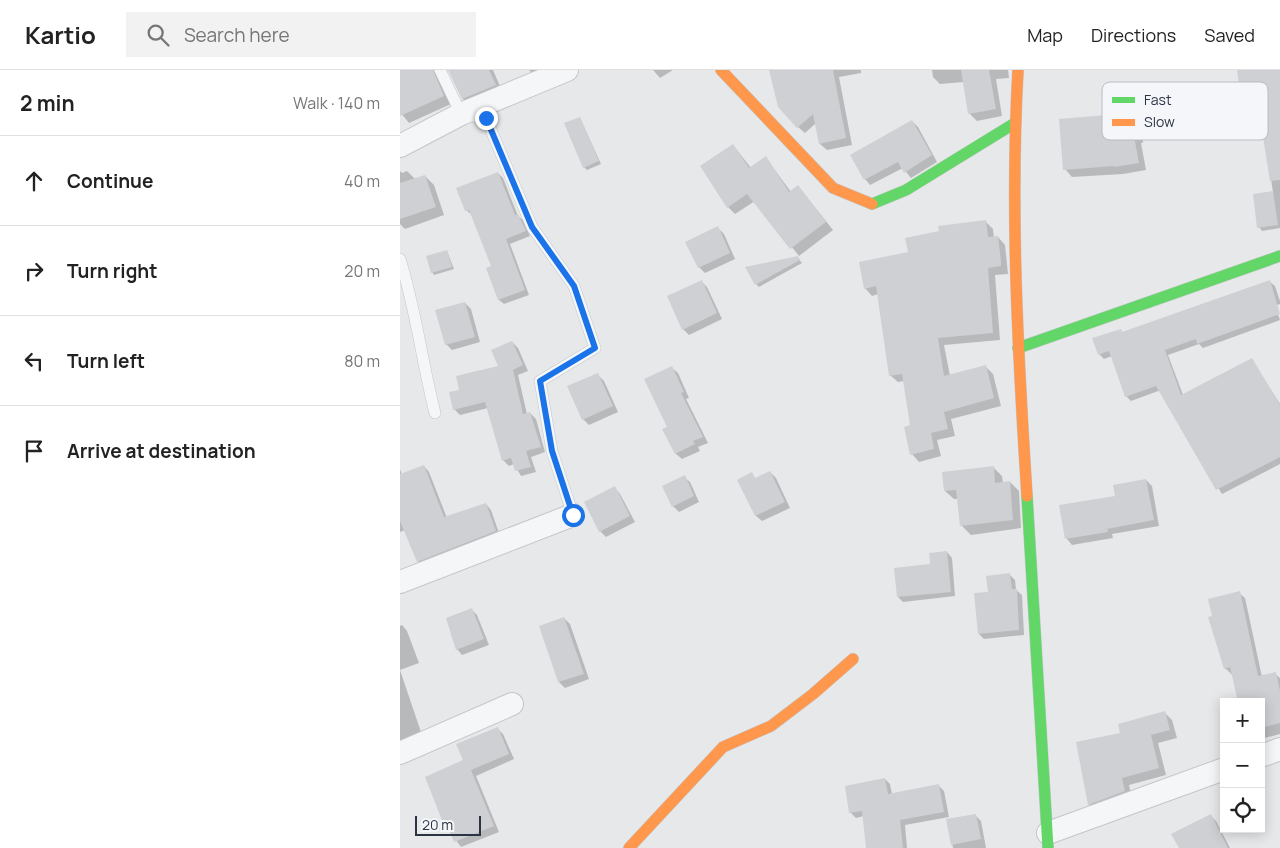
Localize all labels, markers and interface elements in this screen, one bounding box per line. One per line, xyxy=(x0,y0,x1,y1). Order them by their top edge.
search box xyxy=(126,12,476,57)
text: Kartio xyxy=(25,18,96,51)
icon: search xyxy=(144,21,172,49)
text: Search here xyxy=(184,22,290,48)
text: Map xyxy=(1027,23,1063,47)
text: Directions xyxy=(1091,23,1176,47)
text: Saved xyxy=(1204,23,1255,47)
legend xyxy=(1102,82,1268,140)
text: 2 min xyxy=(20,89,75,117)
text: Fast xyxy=(1144,90,1172,109)
text: Walk · 140 m xyxy=(293,92,380,114)
route end xyxy=(475,107,498,130)
text: Slow xyxy=(1144,112,1175,131)
icon: ahead xyxy=(20,167,48,195)
text: Continue xyxy=(67,168,153,194)
text: 40 m xyxy=(344,170,380,192)
icon: right xyxy=(20,257,48,285)
text: Turn right xyxy=(67,258,157,284)
text: 20 m xyxy=(344,260,380,282)
icon: left xyxy=(20,347,48,375)
text: Turn left xyxy=(67,348,145,374)
text: 80 m xyxy=(344,350,380,372)
icon: arrive xyxy=(20,437,48,465)
text: Arrive at destination xyxy=(67,438,256,464)
route start xyxy=(562,504,585,527)
map controls xyxy=(1220,698,1265,833)
button: + xyxy=(1220,698,1265,743)
button: − xyxy=(1220,743,1265,788)
button: locate xyxy=(1220,788,1265,833)
scale bar xyxy=(415,813,481,836)
text: 20 m xyxy=(422,815,453,834)

